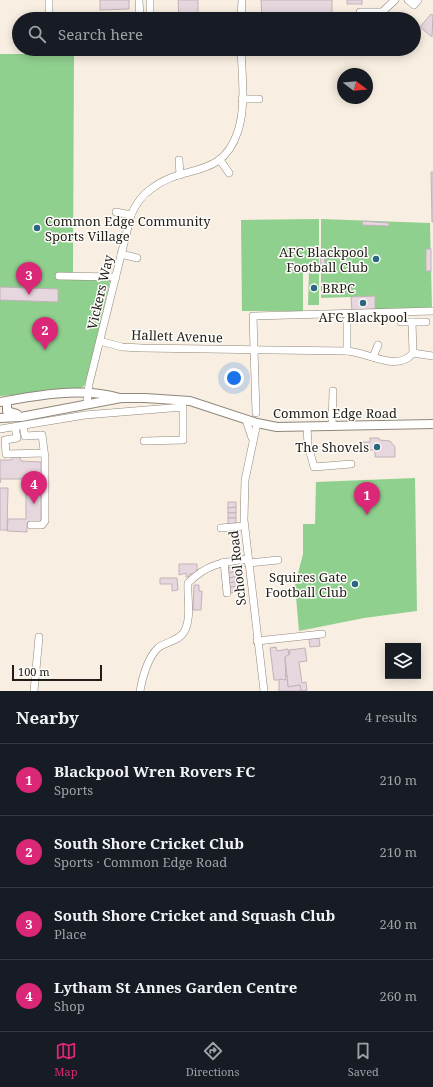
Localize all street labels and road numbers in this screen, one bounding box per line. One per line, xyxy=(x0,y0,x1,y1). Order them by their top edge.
street label: Vickers Way xyxy=(83,252,117,331)
street label: Hallett Avenue xyxy=(131,325,223,347)
street label: Common Edge Road xyxy=(273,404,397,422)
street label: School Road xyxy=(224,530,250,606)

